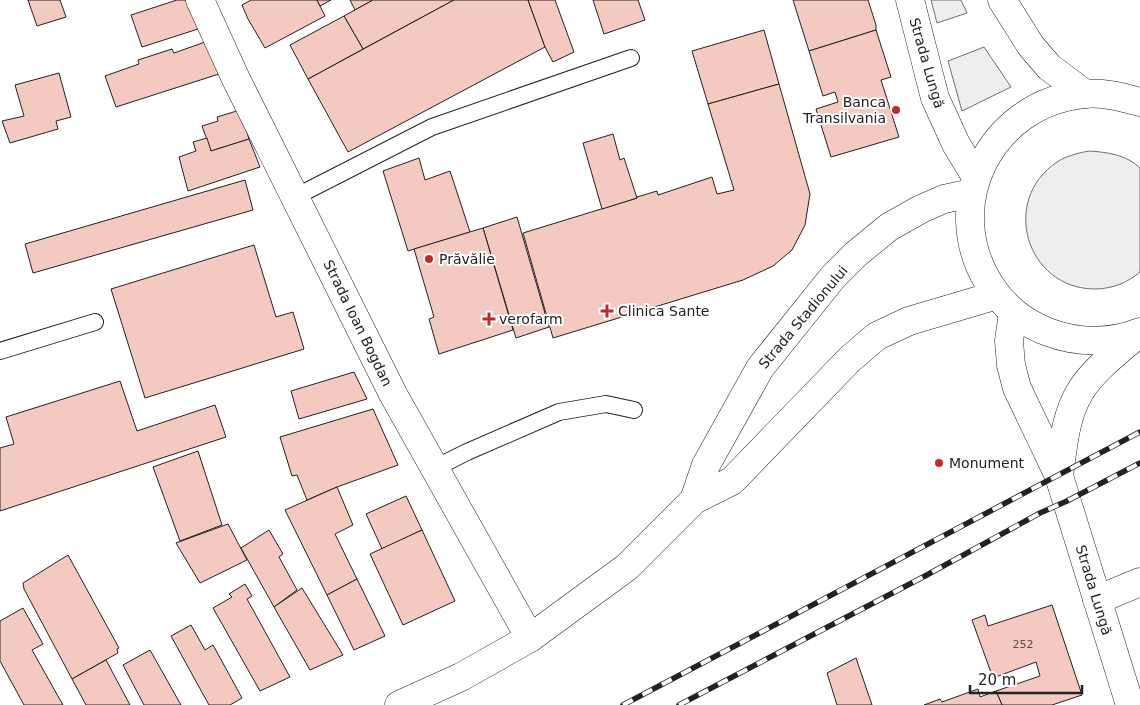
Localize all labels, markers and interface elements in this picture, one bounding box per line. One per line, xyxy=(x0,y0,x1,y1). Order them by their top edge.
street label: Strada Lungă xyxy=(906,16,948,110)
place label: Banca Transilvania xyxy=(802,94,886,126)
marker: Banca Transilvania xyxy=(890,104,902,116)
place label: Prăvălie xyxy=(439,251,495,267)
marker: Prăvălie xyxy=(423,253,435,265)
street label: Strada Ioan Bogdan xyxy=(320,257,396,389)
street label: Strada Stadionului xyxy=(755,262,851,372)
place label: Clinica Sante xyxy=(618,303,710,319)
marker: Clinica Sante xyxy=(600,304,614,318)
place label: verofarm xyxy=(499,311,563,327)
marker: verofarm xyxy=(483,313,495,325)
place label: Monument xyxy=(949,455,1025,471)
marker: Monument xyxy=(933,457,945,469)
street label: Strada Lungă xyxy=(1073,543,1115,637)
house number: 252 xyxy=(1013,638,1034,651)
scale bar xyxy=(970,662,1082,694)
text: 20 m xyxy=(978,671,1016,689)

